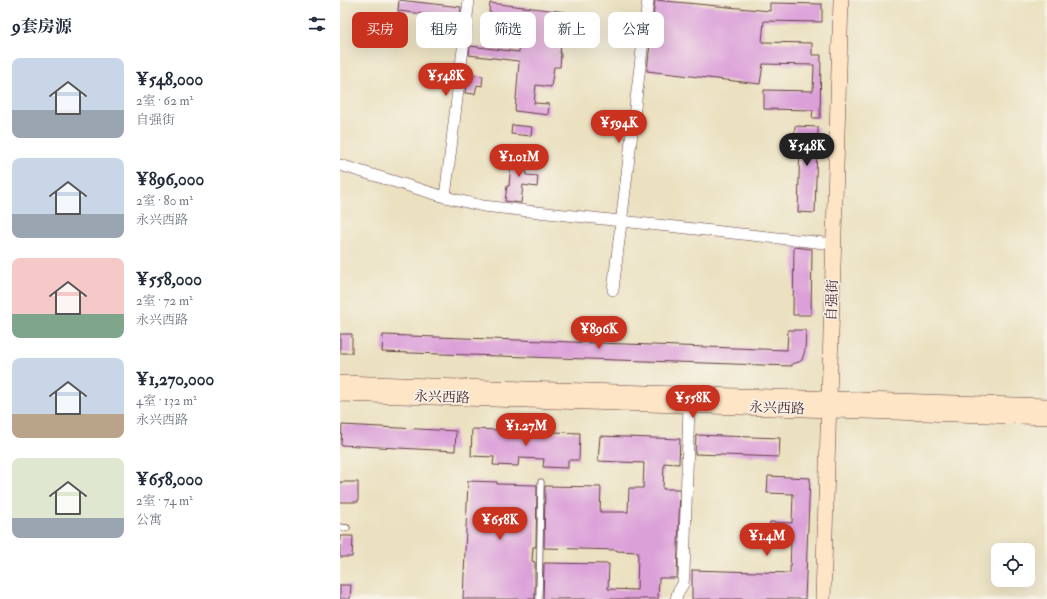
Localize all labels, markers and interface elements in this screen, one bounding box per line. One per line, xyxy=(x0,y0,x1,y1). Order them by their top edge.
chip: 买房 xyxy=(352,12,408,48)
chip: 租房 xyxy=(416,12,472,48)
chip: 筛选 xyxy=(480,12,536,48)
chip: 新上 xyxy=(544,12,600,48)
chip: 公寓 xyxy=(608,12,664,48)
icon: filters xyxy=(306,13,328,35)
text: 9套房源 xyxy=(12,16,72,37)
pin: ¥548K xyxy=(418,63,474,97)
text: ¥548K xyxy=(427,68,465,84)
text: ¥548,000 xyxy=(136,69,203,90)
icon: home xyxy=(44,74,92,122)
text: 2室 · 62 m² xyxy=(136,93,193,109)
pin: ¥594K xyxy=(591,110,647,144)
text: 自强街 xyxy=(136,112,175,128)
text: ¥594K xyxy=(600,115,638,131)
pin: ¥548K xyxy=(779,133,835,167)
text: ¥548K xyxy=(788,138,826,154)
pin: ¥1.01M xyxy=(486,144,552,178)
text: ¥1.01M xyxy=(499,149,539,165)
text: ¥896,000 xyxy=(136,169,204,190)
icon: home xyxy=(44,174,92,222)
text: 2室 · 80 m² xyxy=(136,193,193,209)
text: 永兴西路 xyxy=(136,212,188,228)
text: ¥558,000 xyxy=(136,269,202,290)
icon: home xyxy=(44,274,92,322)
street label: 自强街 xyxy=(823,279,841,321)
text: 2室 · 72 m² xyxy=(136,293,193,309)
text: 永兴西路 xyxy=(136,312,188,328)
pin: ¥896K xyxy=(571,316,627,350)
text: ¥896K xyxy=(580,321,618,337)
text: ¥1,270,000 xyxy=(136,369,214,390)
icon: home xyxy=(44,374,92,422)
pin: ¥558K xyxy=(665,385,721,419)
street label: 永兴西路 xyxy=(414,388,470,406)
text: ¥558K xyxy=(675,390,711,406)
text: 4室 · 132 m² xyxy=(136,393,197,409)
street label: 永兴西路 xyxy=(749,399,805,417)
text: 永兴西路 xyxy=(136,412,188,428)
pin: ¥1.27M xyxy=(493,413,559,447)
text: ¥1.27M xyxy=(505,418,547,434)
text: ¥658,000 xyxy=(136,469,203,490)
icon: home xyxy=(44,474,92,522)
text: 2室 · 74 m² xyxy=(136,493,193,509)
pin: ¥658K xyxy=(472,507,528,541)
text: 公寓 xyxy=(136,512,162,528)
text: ¥658K xyxy=(481,512,519,528)
pin: ¥1.4M xyxy=(739,523,795,557)
text: ¥1.4M xyxy=(749,528,785,544)
map controls xyxy=(991,543,1035,587)
button: locate xyxy=(991,543,1035,587)

